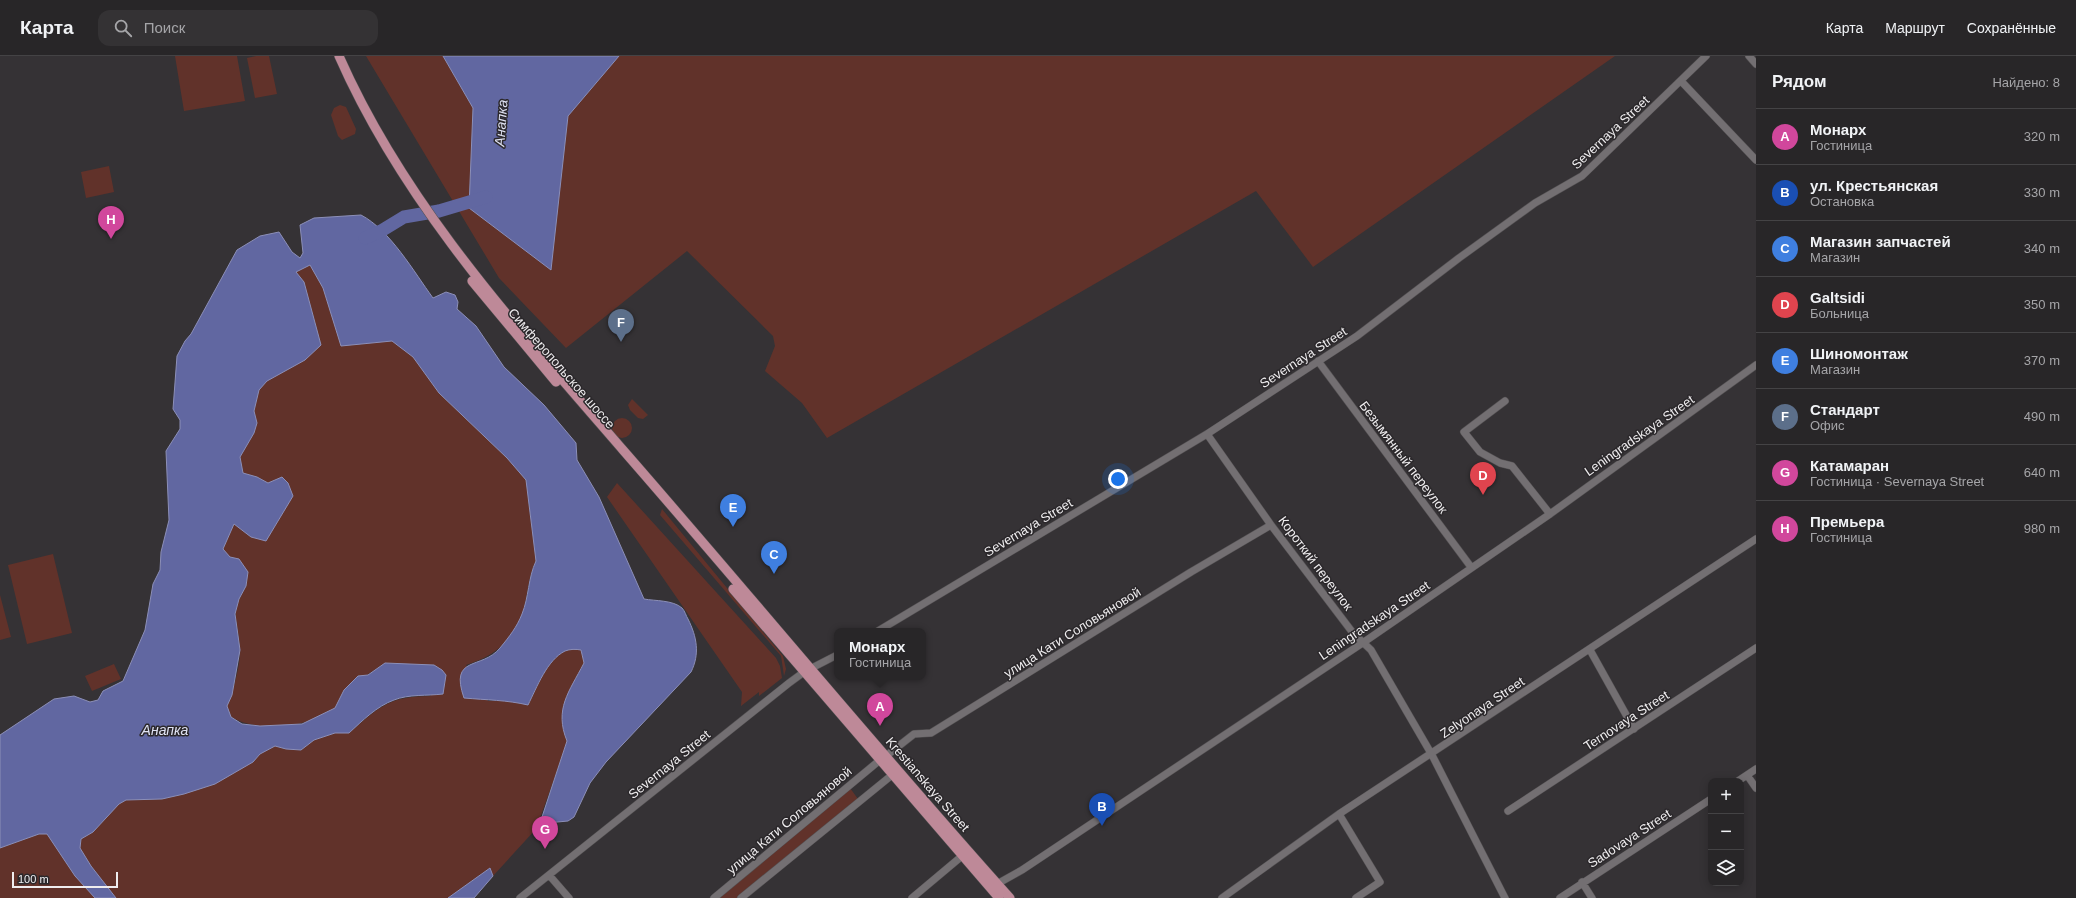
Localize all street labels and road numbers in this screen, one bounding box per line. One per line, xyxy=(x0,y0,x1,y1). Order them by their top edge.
street label: Severnaya Street xyxy=(1568,92,1652,172)
street label: Симферопольское шоссе xyxy=(505,305,618,432)
street label: Severnaya Street xyxy=(1257,324,1350,391)
street label: Leningradskaya Street xyxy=(1582,392,1697,479)
street label: Безымянный переулок xyxy=(1356,398,1451,517)
street label: Severnaya Street xyxy=(981,495,1075,560)
street label: Короткий переулок xyxy=(1275,513,1356,614)
street label: Leningradskaya Street xyxy=(1316,578,1433,663)
street label: улица Кати Соловьяновой xyxy=(1001,584,1143,681)
street label: Zelyonaya Street xyxy=(1437,674,1528,741)
street label: Ternovaya Street xyxy=(1581,687,1672,753)
street label: Severnaya Street xyxy=(626,727,713,802)
street label: Krestianskaya Street xyxy=(883,734,973,835)
street label: улица Кати Соловьяновой xyxy=(724,764,855,877)
street label: Sadovaya Street xyxy=(1585,806,1674,871)

